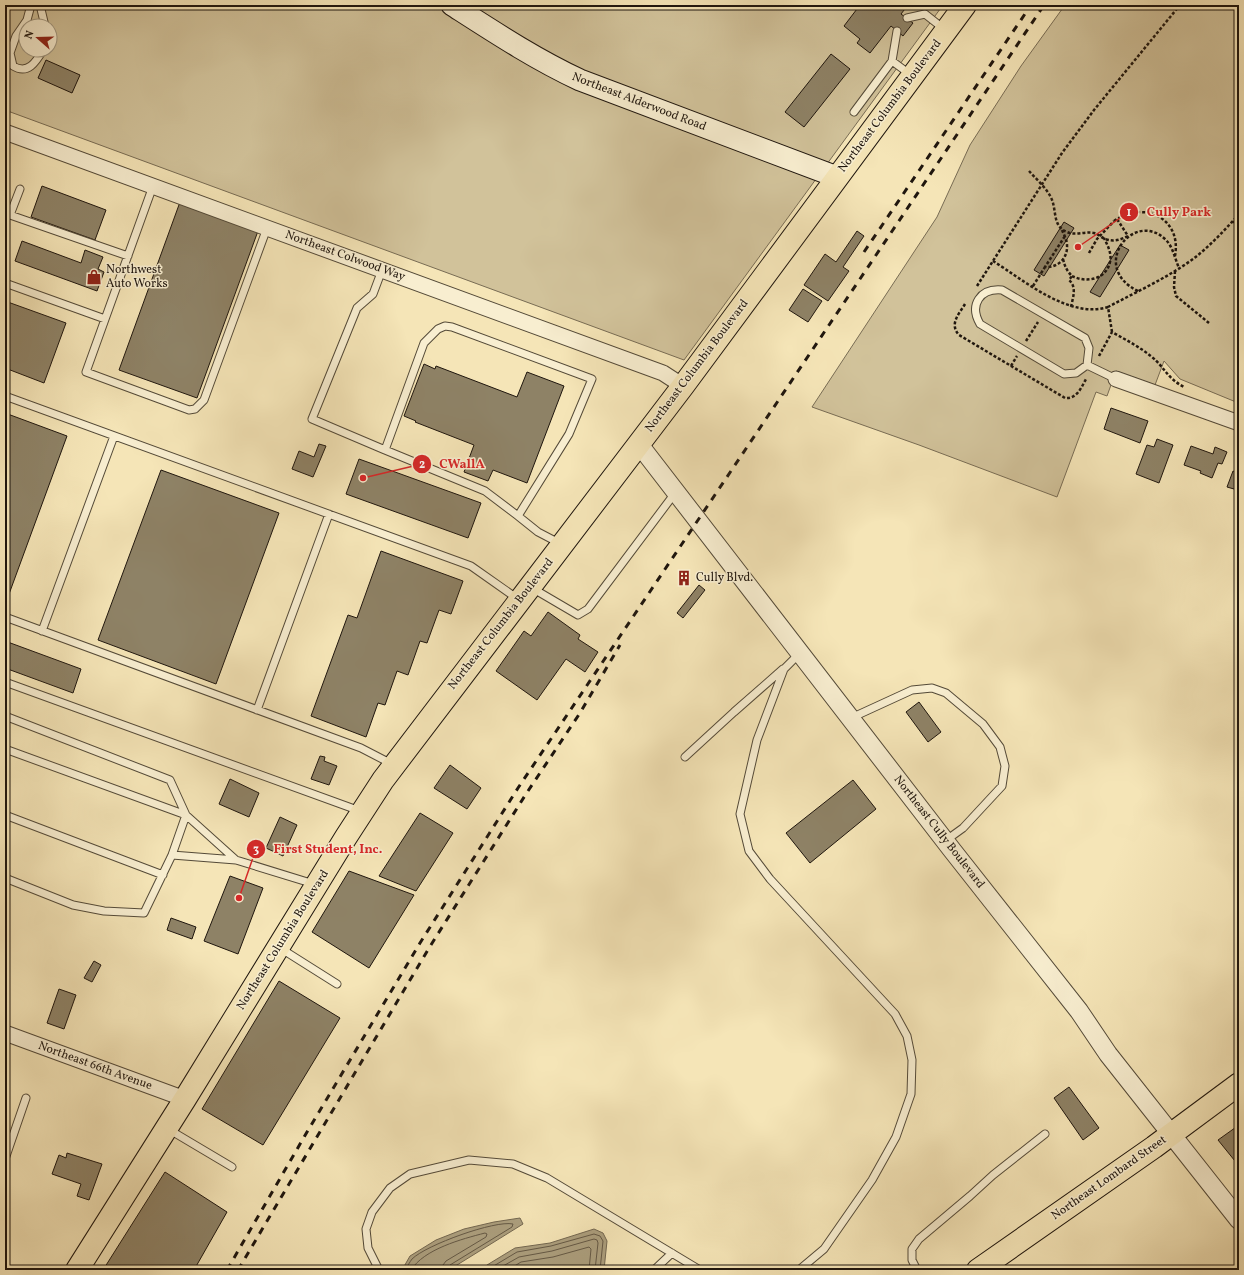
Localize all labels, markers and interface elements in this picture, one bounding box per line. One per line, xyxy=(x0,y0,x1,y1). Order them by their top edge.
north arrow xyxy=(18,18,58,58)
text: N xyxy=(22,29,38,41)
street label: Northeast Columbia Boulevard xyxy=(835,36,945,176)
street label: Northeast Alderwood Road xyxy=(569,69,709,135)
callout: Cully Park xyxy=(1119,199,1219,224)
text: Cully Park xyxy=(1147,204,1211,222)
text: 1 xyxy=(1127,205,1132,221)
street label: Northeast Colwood Way xyxy=(283,227,408,285)
place label: Northwest Auto Works xyxy=(106,262,168,292)
shop icon: Northwest Auto Works xyxy=(85,268,103,286)
street label: Northeast Columbia Boulevard xyxy=(642,296,752,436)
callout: CWallA xyxy=(412,451,493,476)
text: CWallA xyxy=(439,456,485,474)
text: 2 xyxy=(419,457,425,473)
street label: Northeast Columbia Boulevard xyxy=(445,555,558,693)
building icon: Cully Blvd. xyxy=(675,569,693,587)
place label: Cully Blvd. xyxy=(696,570,753,586)
street label: Northeast Cully Boulevard xyxy=(890,772,988,892)
callout: First Student, Inc. xyxy=(246,836,390,861)
text: First Student, Inc. xyxy=(274,841,382,859)
text: 3 xyxy=(253,842,259,858)
street label: Northeast Columbia Boulevard xyxy=(233,867,333,1013)
street label: Northeast 66th Avenue xyxy=(36,1038,155,1094)
street label: Northeast Lombard Street xyxy=(1048,1132,1170,1224)

